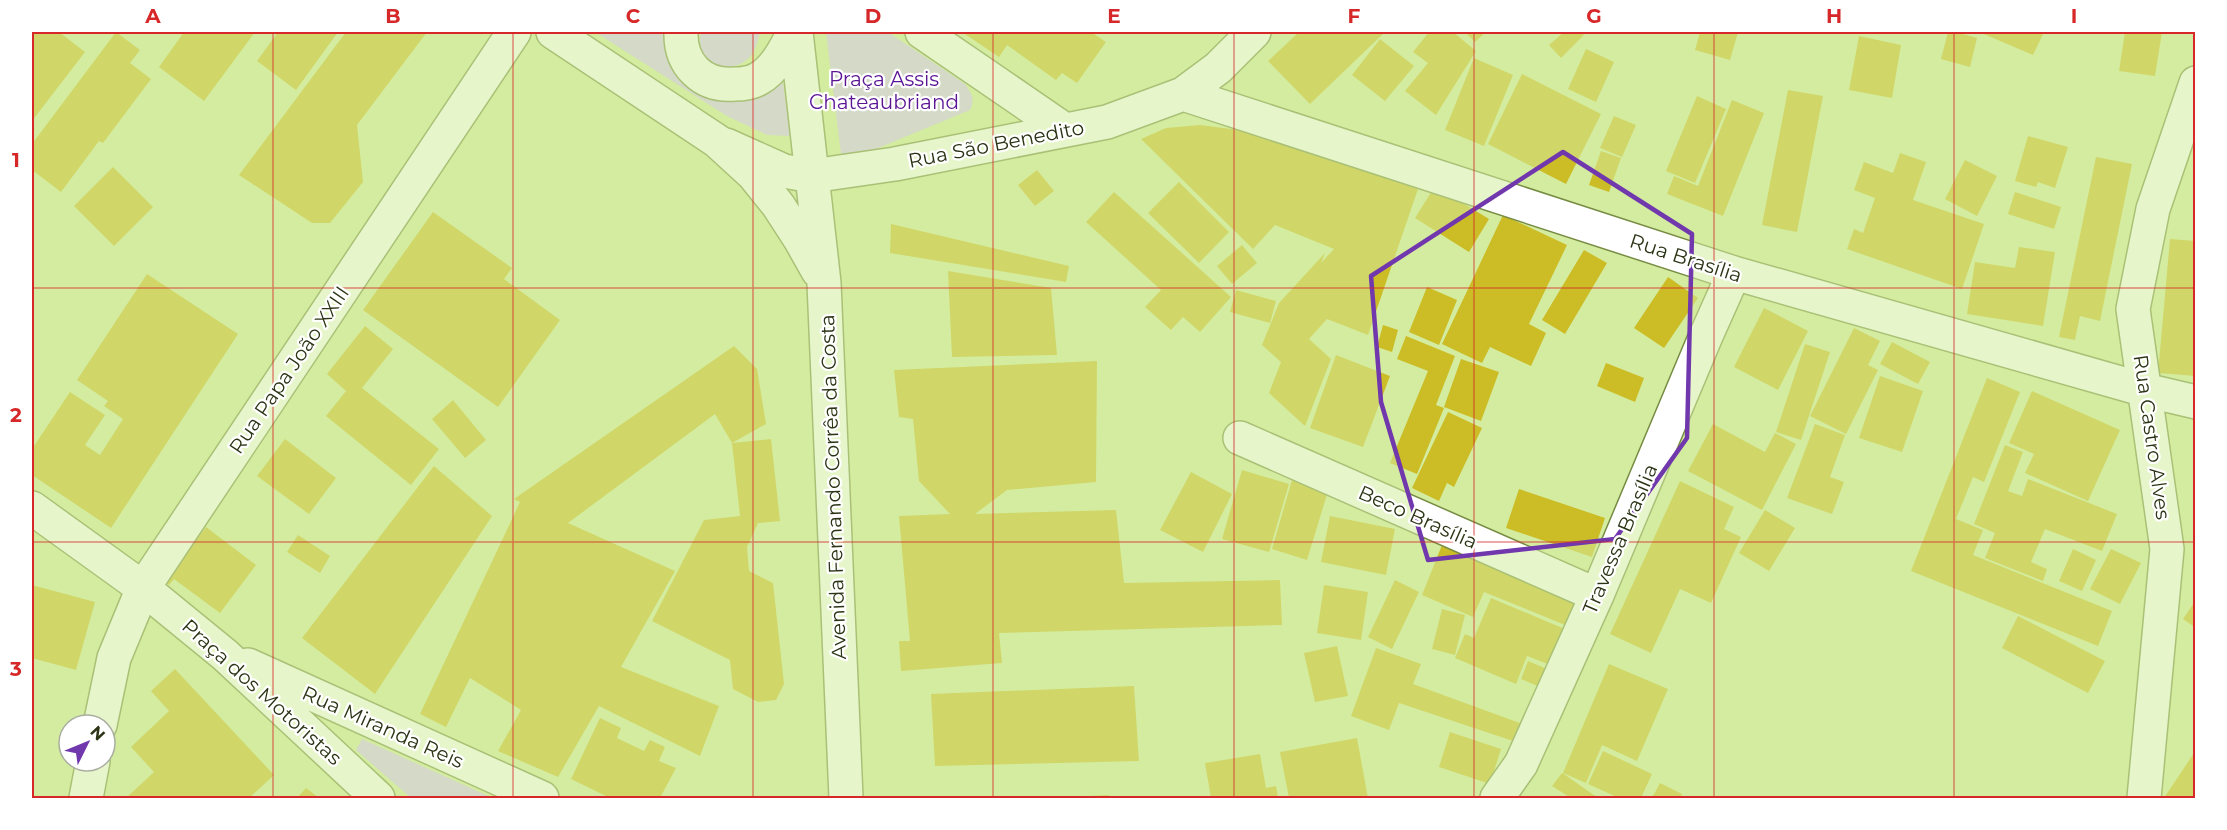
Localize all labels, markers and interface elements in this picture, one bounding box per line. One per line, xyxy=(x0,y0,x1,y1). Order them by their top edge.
text: A xyxy=(144,4,161,28)
text: B xyxy=(385,4,401,28)
text: C xyxy=(626,4,641,28)
text: D xyxy=(865,4,881,28)
text: E xyxy=(1107,4,1121,28)
text: F xyxy=(1348,4,1361,28)
text: G xyxy=(1586,4,1602,28)
text: H xyxy=(1826,4,1842,28)
text: I xyxy=(2071,4,2077,28)
park label: Praça Assis Chateaubriand xyxy=(809,67,959,114)
street label: Rua São Benedito xyxy=(906,115,1086,173)
text: 1 xyxy=(12,148,20,172)
street label: Rua Brasília xyxy=(1627,229,1745,287)
street label: Rua Papa João XXIII xyxy=(224,282,354,458)
street label: Avenida Fernando Corrêa da Costa xyxy=(815,314,851,660)
street label: Rua Castro Alves xyxy=(2129,353,2175,521)
text: 2 xyxy=(10,403,22,427)
street label: Travessa Brasília xyxy=(1578,460,1662,618)
street label: Beco Brasília xyxy=(1355,480,1481,554)
street label: Praça dos Motoristas xyxy=(177,614,347,770)
text: 3 xyxy=(9,657,22,681)
street label: Rua Miranda Reis xyxy=(299,681,468,773)
north arrow xyxy=(57,713,117,773)
text: N xyxy=(86,722,109,744)

